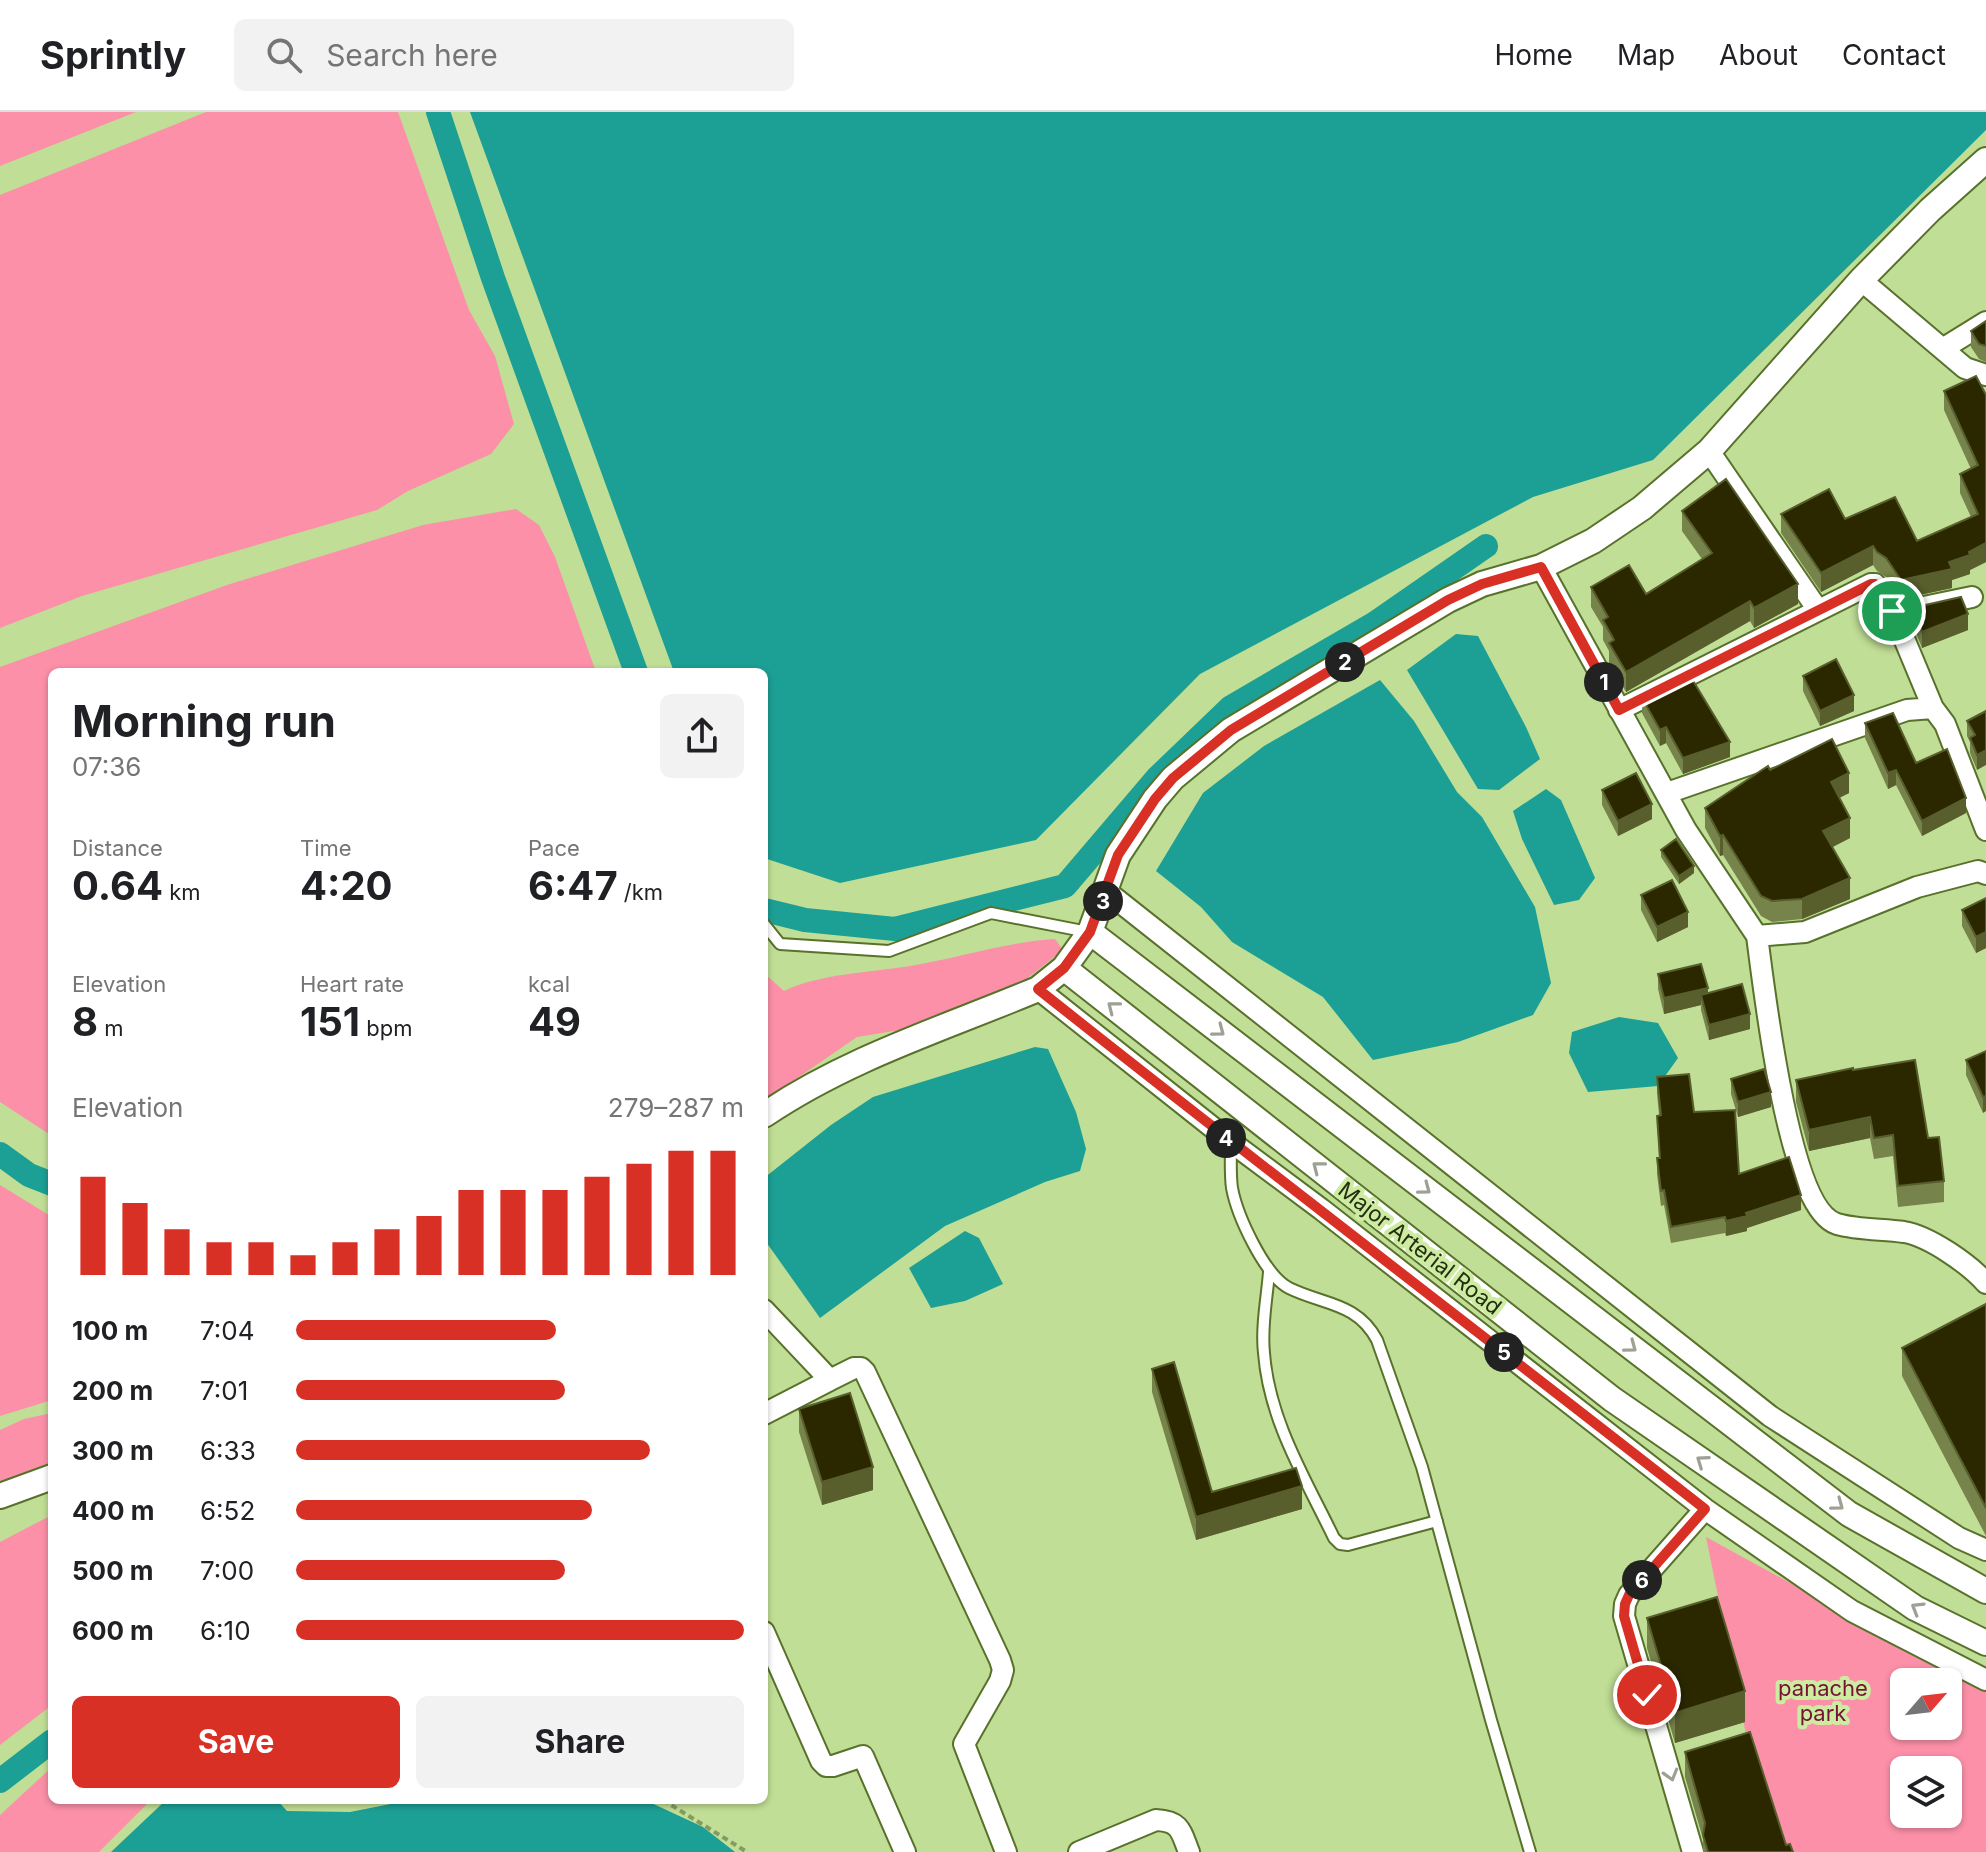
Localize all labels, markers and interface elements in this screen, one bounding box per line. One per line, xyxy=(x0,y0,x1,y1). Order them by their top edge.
search box xyxy=(234,19,794,91)
text: Sprintly xyxy=(40,32,186,78)
icon: search xyxy=(262,33,306,77)
text: Search here xyxy=(326,37,498,73)
text: Home xyxy=(1494,38,1573,72)
text: Map xyxy=(1617,38,1675,72)
text: About xyxy=(1719,38,1798,72)
text: Contact xyxy=(1842,38,1946,72)
pin xyxy=(1858,577,1926,645)
icon: arrive xyxy=(1870,589,1914,633)
pin: 2 xyxy=(1325,642,1365,682)
text: 2 xyxy=(1338,649,1352,675)
pin: 1 xyxy=(1584,662,1624,702)
text: 1 xyxy=(1599,669,1609,695)
text: Morning run xyxy=(72,694,336,748)
button: share xyxy=(660,694,744,778)
text: 07:36 xyxy=(72,751,141,782)
text: Distance xyxy=(72,835,163,861)
text: Time xyxy=(300,835,352,861)
text: Pace xyxy=(528,835,580,861)
text: 0.64 xyxy=(72,861,163,910)
text: 4:20 xyxy=(300,861,393,910)
text: 6:47 xyxy=(528,861,618,910)
text: km xyxy=(163,879,201,905)
text: /km xyxy=(618,879,663,905)
pin: 3 xyxy=(1083,881,1123,921)
text: 3 xyxy=(1096,888,1110,914)
text: Elevation xyxy=(72,971,166,997)
text: Heart rate xyxy=(300,971,404,997)
text: kcal xyxy=(528,971,570,997)
text: 8 xyxy=(72,997,98,1046)
text: 151 xyxy=(300,997,360,1046)
text: 49 xyxy=(528,997,581,1046)
one-way arrow xyxy=(1107,1002,1122,1016)
text: m xyxy=(98,1015,124,1041)
text: bpm xyxy=(360,1015,412,1041)
one-way arrow xyxy=(1210,1021,1225,1035)
text: Elevation xyxy=(72,1092,183,1123)
text: 279–287 m xyxy=(608,1092,744,1123)
pin: 4 xyxy=(1206,1118,1246,1158)
text: 4 xyxy=(1219,1125,1233,1151)
one-way arrow xyxy=(1312,1163,1327,1177)
street label: Major Arterial Road xyxy=(1333,1176,1507,1320)
one-way arrow xyxy=(1416,1179,1431,1193)
text: 100 m xyxy=(72,1315,148,1346)
text: 7:04 xyxy=(200,1315,255,1346)
pin: 5 xyxy=(1484,1332,1524,1372)
one-way arrow xyxy=(1622,1338,1637,1352)
text: 5 xyxy=(1497,1339,1511,1365)
text: 200 m xyxy=(72,1375,153,1406)
text: 7:01 xyxy=(200,1375,248,1406)
text: 300 m xyxy=(72,1435,154,1466)
text: 6:33 xyxy=(200,1435,256,1466)
one-way arrow xyxy=(1697,1456,1711,1471)
text: 400 m xyxy=(72,1495,155,1526)
text: 6:52 xyxy=(200,1495,255,1526)
one-way arrow xyxy=(1829,1496,1844,1510)
text: 500 m xyxy=(72,1555,154,1586)
text: 7:00 xyxy=(200,1555,254,1586)
pin: 6 xyxy=(1622,1560,1662,1600)
text: 6 xyxy=(1635,1567,1649,1593)
one-way arrow xyxy=(1911,1602,1926,1617)
text: 600 m xyxy=(72,1615,154,1646)
text: 6:10 xyxy=(200,1615,251,1646)
pin xyxy=(1613,1661,1681,1729)
north arrow xyxy=(1890,1668,1962,1740)
map controls xyxy=(1890,1668,1962,1828)
icon: check xyxy=(1625,1673,1669,1717)
park label: panache park xyxy=(1778,1675,1868,1726)
button: Save xyxy=(72,1696,400,1788)
button: Share xyxy=(416,1696,744,1788)
button: layers xyxy=(1890,1756,1962,1828)
one-way arrow xyxy=(1662,1767,1678,1781)

